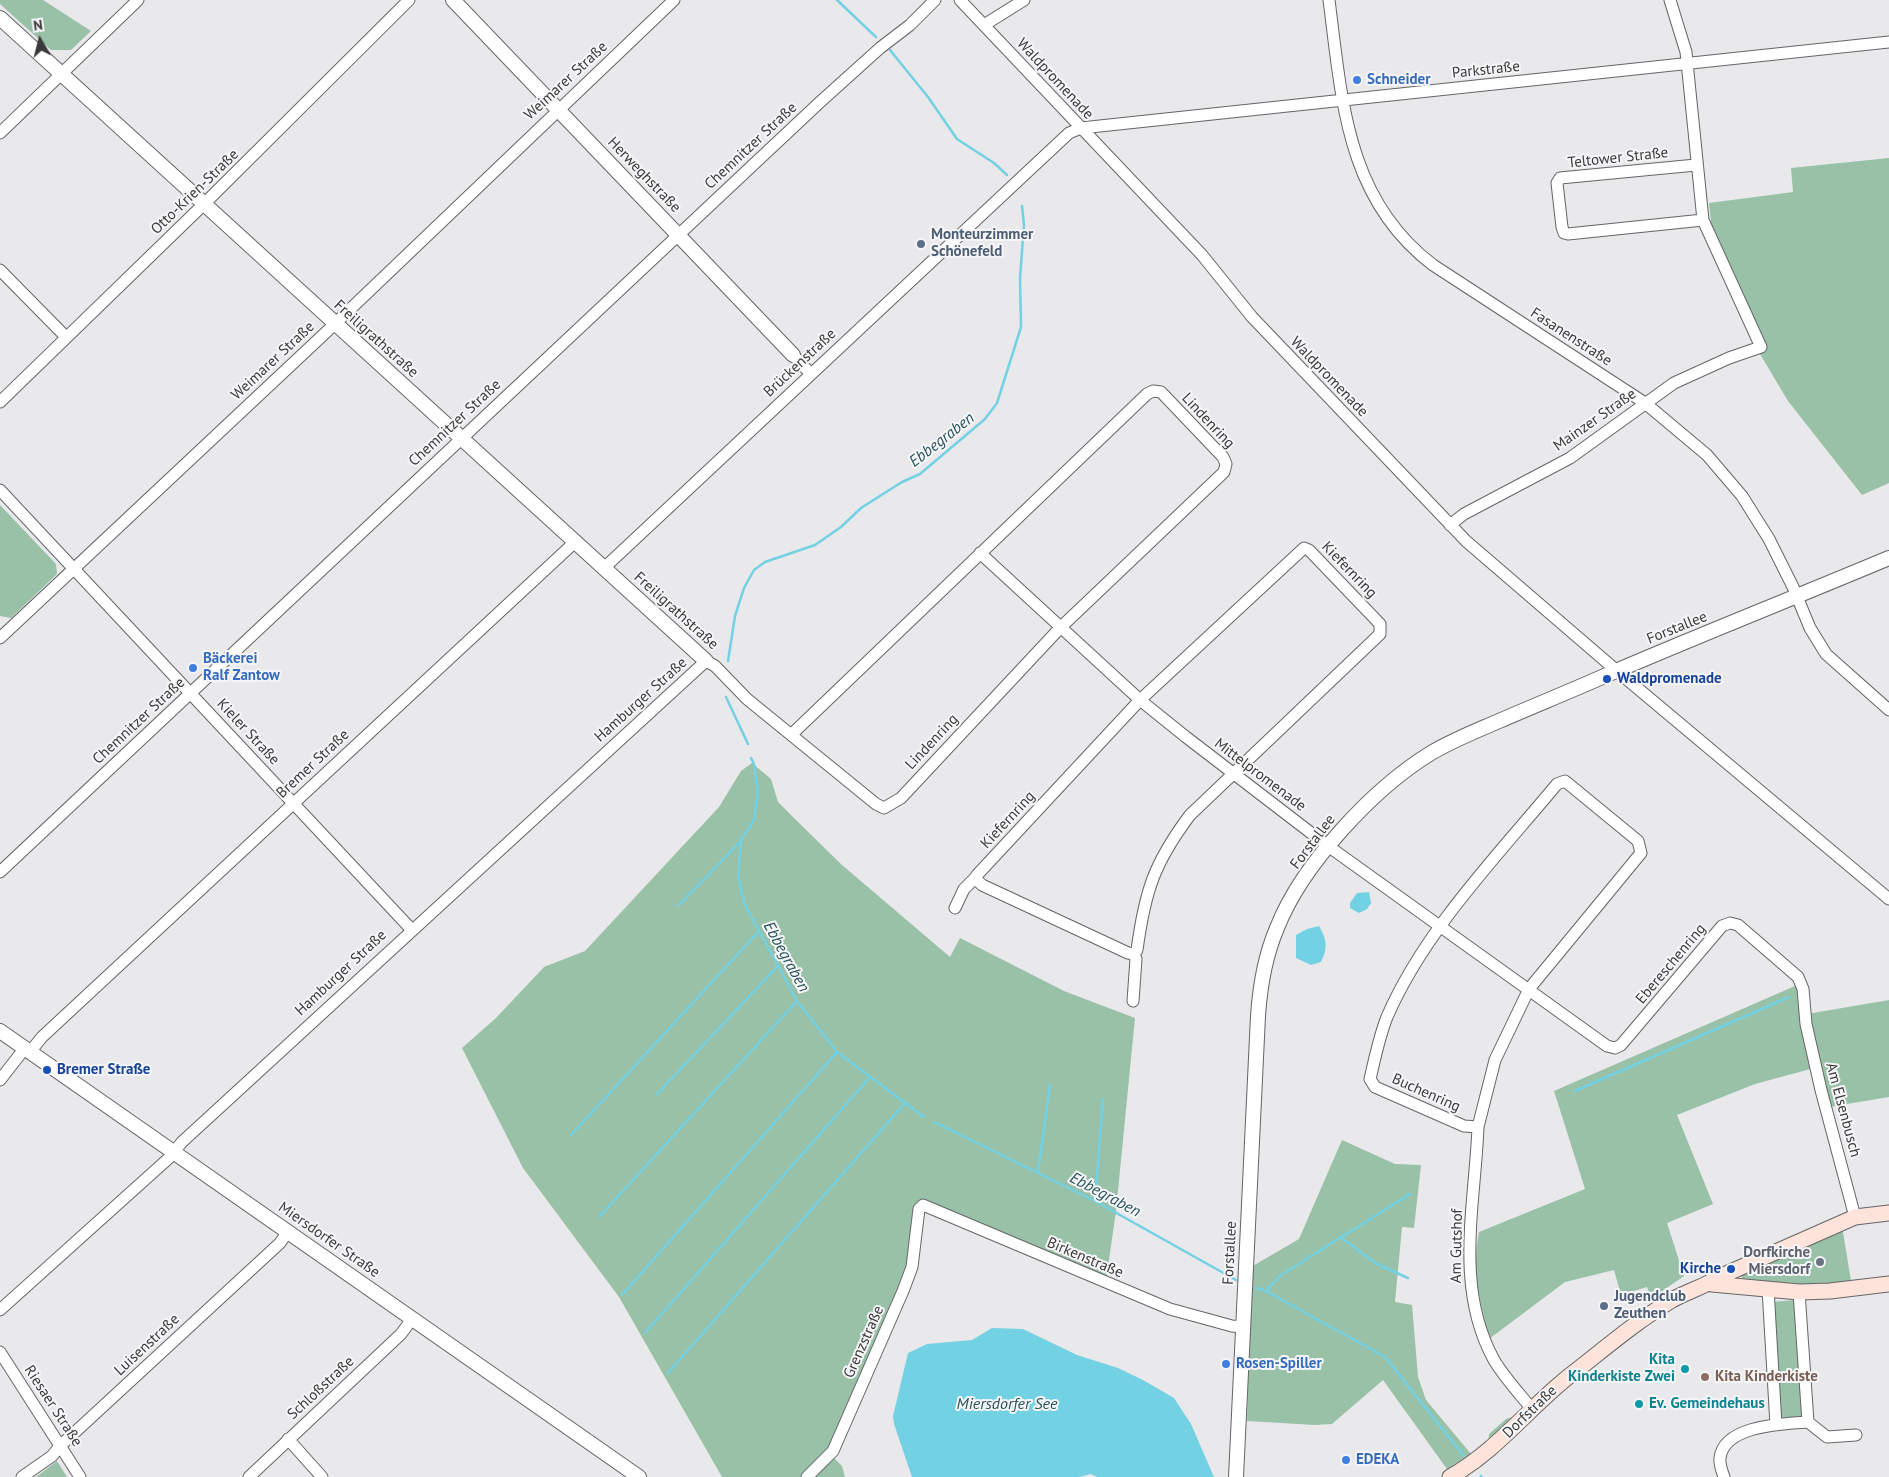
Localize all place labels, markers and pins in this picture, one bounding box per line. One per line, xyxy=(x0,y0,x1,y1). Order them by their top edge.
place label: Schneider xyxy=(1367,71,1430,89)
marker: Schneider xyxy=(1351,74,1363,86)
place label: Monteurzimmer Schönefeld xyxy=(931,226,1033,261)
marker: Monteurzimmer Schönefeld xyxy=(915,238,927,250)
place label: Bäckerei Ralf Zantow xyxy=(203,650,280,685)
marker: Bäckerei Ralf Zantow xyxy=(187,662,199,674)
place label: Waldpromenade xyxy=(1617,670,1722,688)
marker: Waldpromenade xyxy=(1601,673,1613,685)
place label: Bremer Straße xyxy=(57,1061,150,1079)
marker: Bremer Straße xyxy=(41,1064,53,1076)
place label: Dorfkirche Miersdorf xyxy=(1743,1244,1810,1279)
marker: Dorfkirche Miersdorf xyxy=(1814,1256,1826,1268)
place label: Kirche xyxy=(1680,1260,1721,1278)
marker: Kirche xyxy=(1725,1263,1737,1275)
place label: Jugendclub Zeuthen xyxy=(1614,1288,1686,1323)
marker: Jugendclub Zeuthen xyxy=(1598,1300,1610,1312)
place label: Kita Kinderkiste Zwei xyxy=(1568,1351,1675,1386)
place label: Rosen-Spiller xyxy=(1236,1355,1322,1373)
marker: Rosen-Spiller xyxy=(1220,1358,1232,1370)
marker: Kita Kinderkiste Zwei xyxy=(1679,1363,1691,1375)
place label: Kita Kinderkiste xyxy=(1715,1368,1818,1386)
marker: Kita Kinderkiste xyxy=(1699,1371,1711,1383)
place label: Ev. Gemeindehaus xyxy=(1649,1395,1765,1413)
marker: Ev. Gemeindehaus xyxy=(1633,1398,1645,1410)
place label: EDEKA xyxy=(1356,1451,1399,1469)
marker: EDEKA xyxy=(1340,1454,1352,1466)

